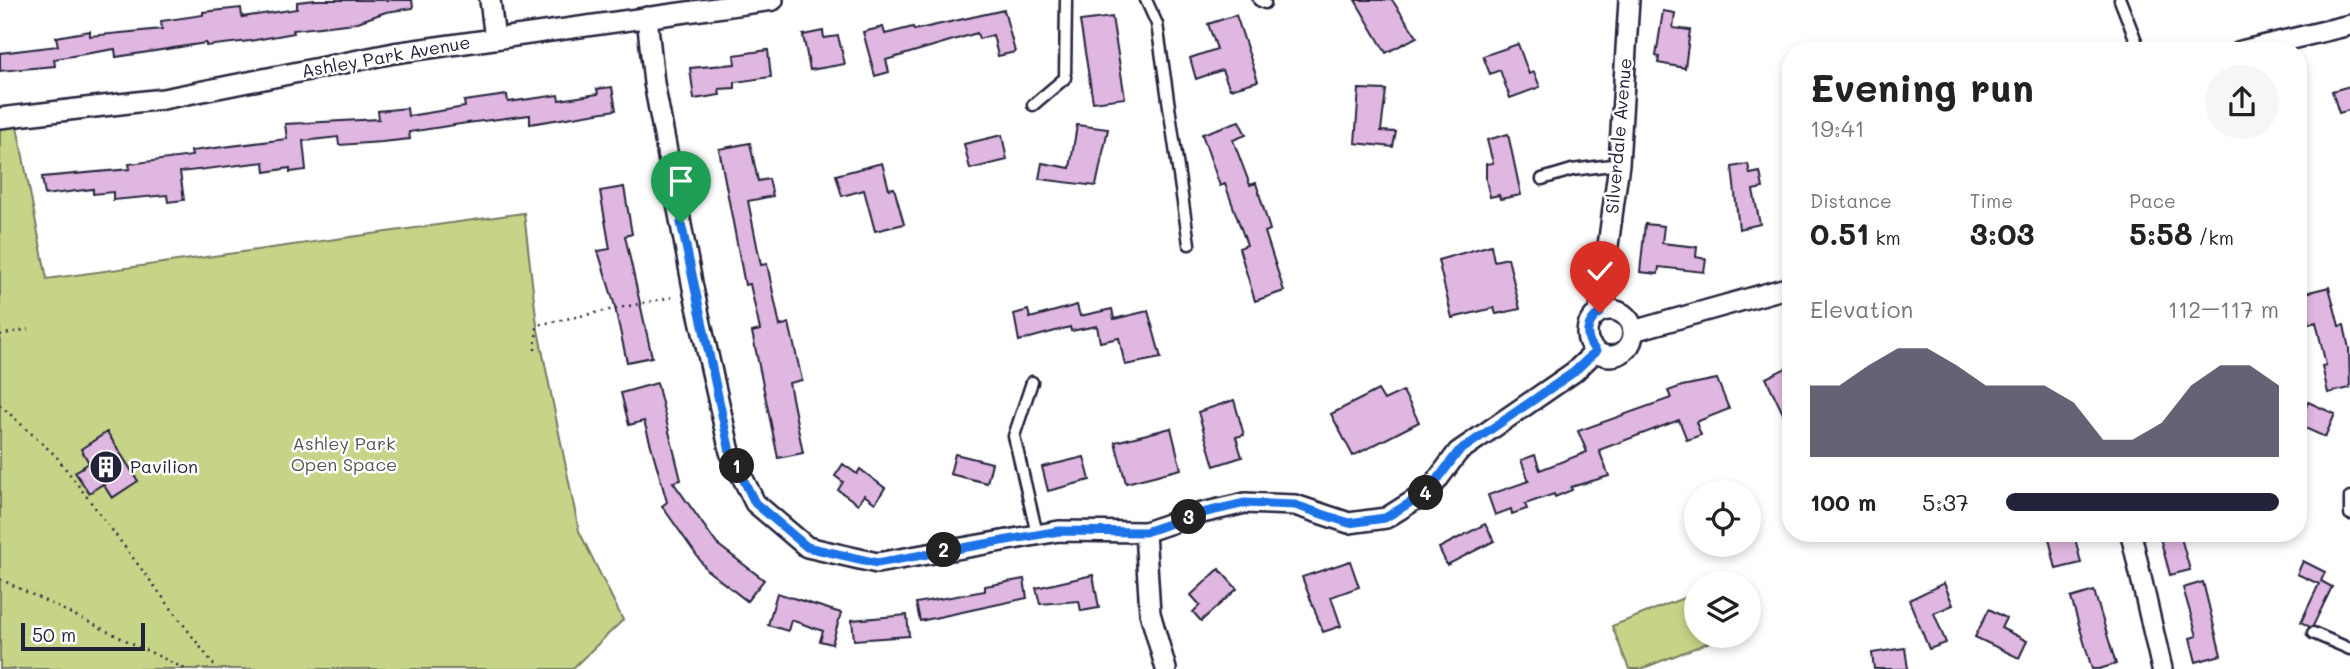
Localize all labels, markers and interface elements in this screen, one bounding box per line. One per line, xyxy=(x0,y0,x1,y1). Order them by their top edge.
street label: Ashley Park Avenue xyxy=(300,29,472,83)
street label: Silverdale Avenue xyxy=(1599,57,1637,215)
text: Evening run xyxy=(1810,62,2034,112)
button: share xyxy=(2205,65,2279,139)
text: 19:41 xyxy=(1810,113,1865,143)
pin xyxy=(651,151,711,223)
icon: arrive xyxy=(662,162,700,200)
text: Distance xyxy=(1810,188,1892,213)
text: Time xyxy=(1970,188,2013,213)
text: Pace xyxy=(2129,188,2176,213)
text: 0.51 xyxy=(1810,213,1869,253)
text: 3:03 xyxy=(1970,213,2034,253)
text: 5:58 xyxy=(2129,213,2192,253)
text: km xyxy=(1869,225,1901,250)
text: /km xyxy=(2192,225,2234,250)
pin xyxy=(1570,241,1630,313)
icon: check xyxy=(1581,252,1619,290)
text: Elevation xyxy=(1810,294,1913,324)
text: 112–117 m xyxy=(2168,294,2279,324)
park label: Ashley Park Open Space xyxy=(291,431,397,476)
building icon: Pavilion xyxy=(87,448,125,486)
pin: 1 xyxy=(720,448,754,484)
text: 1 xyxy=(732,453,741,478)
place label: Pavilion xyxy=(130,454,198,478)
pin: 4 xyxy=(1408,476,1444,510)
text: 4 xyxy=(1419,480,1432,505)
map controls xyxy=(1684,480,1761,648)
button: locate xyxy=(1684,480,1761,557)
text: 100 m xyxy=(1810,487,1876,517)
text: 5:37 xyxy=(1922,487,1969,517)
pin: 3 xyxy=(1172,500,1206,534)
text: 3 xyxy=(1183,504,1194,529)
pin: 2 xyxy=(926,532,962,568)
text: 2 xyxy=(938,537,949,562)
button: layers xyxy=(1684,571,1761,648)
scale bar xyxy=(21,620,145,652)
text: 50 m xyxy=(32,622,76,647)

